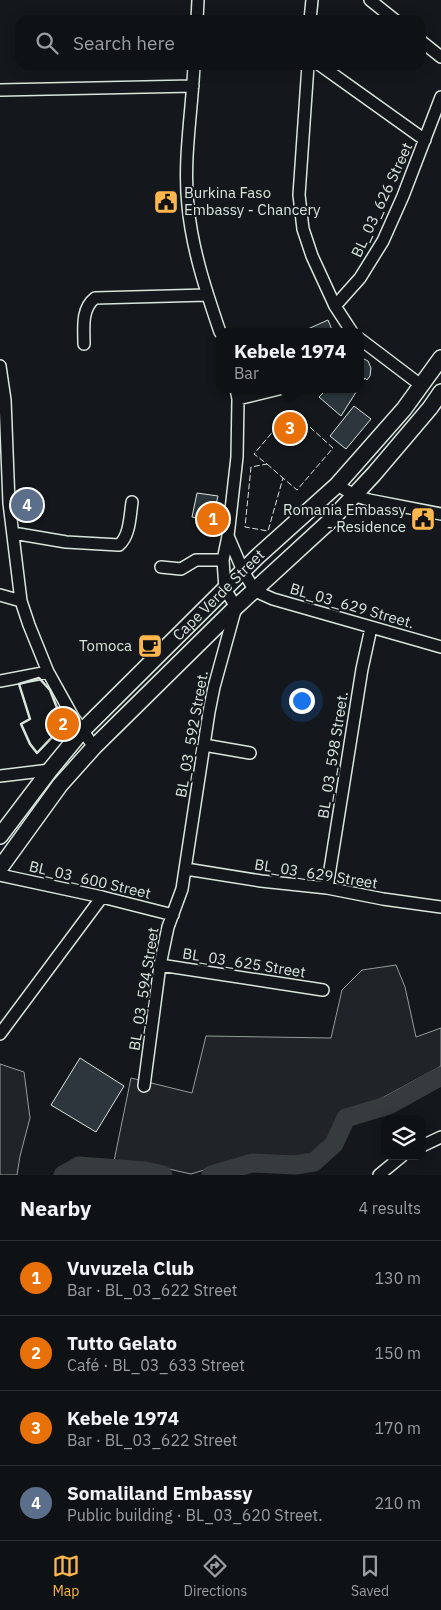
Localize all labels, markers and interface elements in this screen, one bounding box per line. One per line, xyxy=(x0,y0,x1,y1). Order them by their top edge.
search box xyxy=(15,15,426,70)
icon: search xyxy=(33,29,61,57)
text: Search here xyxy=(73,31,175,55)
street label: BL_03_626 Street xyxy=(347,139,416,260)
place label: Burkina Faso Embassy - Chancery xyxy=(184,183,321,219)
public building icon: Burkina Faso Embassy - Chancery xyxy=(153,189,179,215)
popup xyxy=(216,328,364,393)
text: Kebele 1974 xyxy=(234,339,346,363)
text: Bar xyxy=(234,363,259,383)
pin: 3 xyxy=(274,409,306,447)
pin: 4 xyxy=(11,486,43,524)
pin: 1 xyxy=(197,500,229,538)
place label: Romania Embassy - Residence xyxy=(283,500,407,536)
public building icon: Romania Embassy - Residence xyxy=(410,506,436,532)
street label: Cape Verde Street xyxy=(168,545,268,644)
street label: BL_03_629 Street. xyxy=(288,579,417,632)
cafe icon: Tomoca xyxy=(137,633,163,659)
place label: Tomoca xyxy=(79,636,132,655)
street label: BL_03_592 Street. xyxy=(171,669,212,799)
your location xyxy=(289,688,315,714)
street label: BL_03_598 Street. xyxy=(313,690,352,820)
pin: 2 xyxy=(47,705,79,743)
street label: BL_03_629 Street xyxy=(253,854,379,893)
street label: BL_03_600 Street xyxy=(27,856,153,903)
street label: BL_03_594 Street xyxy=(124,926,163,1052)
street label: BL_03_625 Street xyxy=(181,943,307,982)
map controls xyxy=(381,1115,426,1160)
button: layers xyxy=(381,1115,426,1160)
text: Nearby xyxy=(20,1194,91,1222)
text: 4 results xyxy=(358,1198,421,1218)
text: Vuvuzela Club xyxy=(67,1256,194,1280)
text: 1 xyxy=(31,1268,41,1288)
text: 130 m xyxy=(374,1268,421,1288)
text: Bar · BL_03_622 Street xyxy=(67,1280,237,1300)
text: Tutto Gelato xyxy=(67,1331,177,1355)
text: 2 xyxy=(31,1343,41,1363)
text: 150 m xyxy=(374,1343,421,1363)
text: Café · BL_03_633 Street xyxy=(67,1355,245,1375)
text: Kebele 1974 xyxy=(67,1406,179,1430)
text: 3 xyxy=(31,1418,41,1438)
text: 170 m xyxy=(374,1418,421,1438)
text: Bar · BL_03_622 Street xyxy=(67,1430,237,1450)
text: Somaliland Embassy xyxy=(67,1481,252,1505)
text: 4 xyxy=(31,1493,41,1513)
text: 210 m xyxy=(374,1493,421,1513)
text: Public building · BL_03_620 Street. xyxy=(67,1505,323,1525)
tab: Map xyxy=(52,1552,80,1600)
tab: Directions xyxy=(184,1552,247,1600)
tab: Saved xyxy=(351,1552,389,1600)

